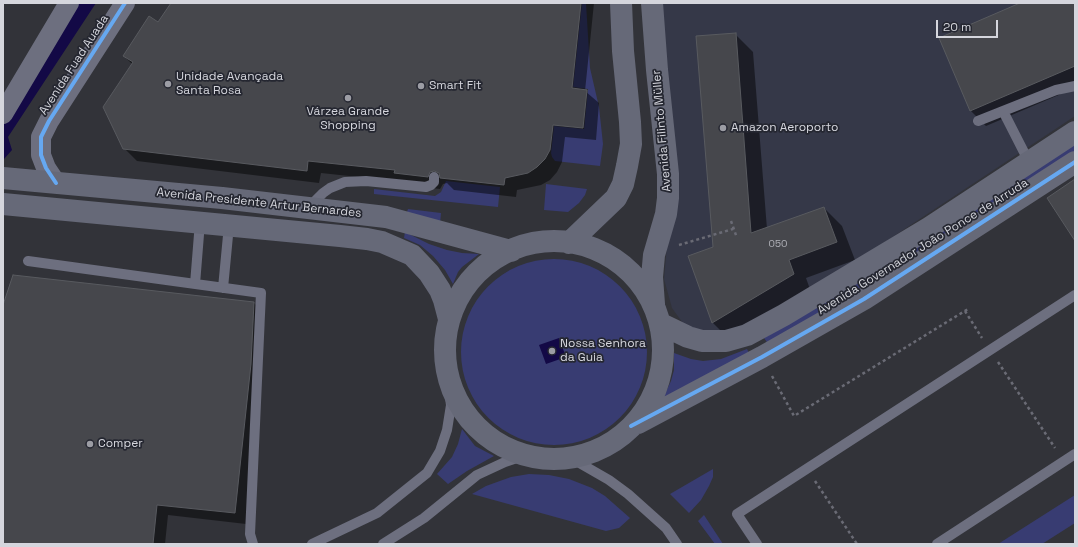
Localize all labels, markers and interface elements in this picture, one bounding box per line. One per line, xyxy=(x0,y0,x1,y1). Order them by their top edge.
street label: Avenida Fuad Auada xyxy=(36,12,112,118)
scale bar xyxy=(938,12,1000,38)
text: 20 m xyxy=(943,19,971,35)
place label: Unidade Avançada Santa Rosa xyxy=(176,70,283,98)
street label: Avenida Filinto Müller xyxy=(650,70,674,192)
marker: Unidade Avançada Santa Rosa xyxy=(163,79,173,89)
place label: Smart Fit xyxy=(429,79,482,93)
marker: Smart Fit xyxy=(416,81,426,91)
marker: Várzea Grande Shopping xyxy=(343,93,353,103)
place label: Várzea Grande Shopping xyxy=(307,105,389,133)
place label: Amazon Aeroporto xyxy=(731,121,838,135)
marker: Amazon Aeroporto xyxy=(718,123,728,133)
street label: Avenida Governador João Ponce de Arruda xyxy=(815,176,1031,318)
street label: Avenida Presidente Artur Bernardes xyxy=(156,185,362,221)
house number: 050 xyxy=(769,238,787,250)
place label: Nossa Senhora da Guia xyxy=(560,337,646,365)
marker: Nossa Senhora da Guia xyxy=(547,346,557,356)
place label: Comper xyxy=(98,437,143,451)
marker: Comper xyxy=(85,439,95,449)

